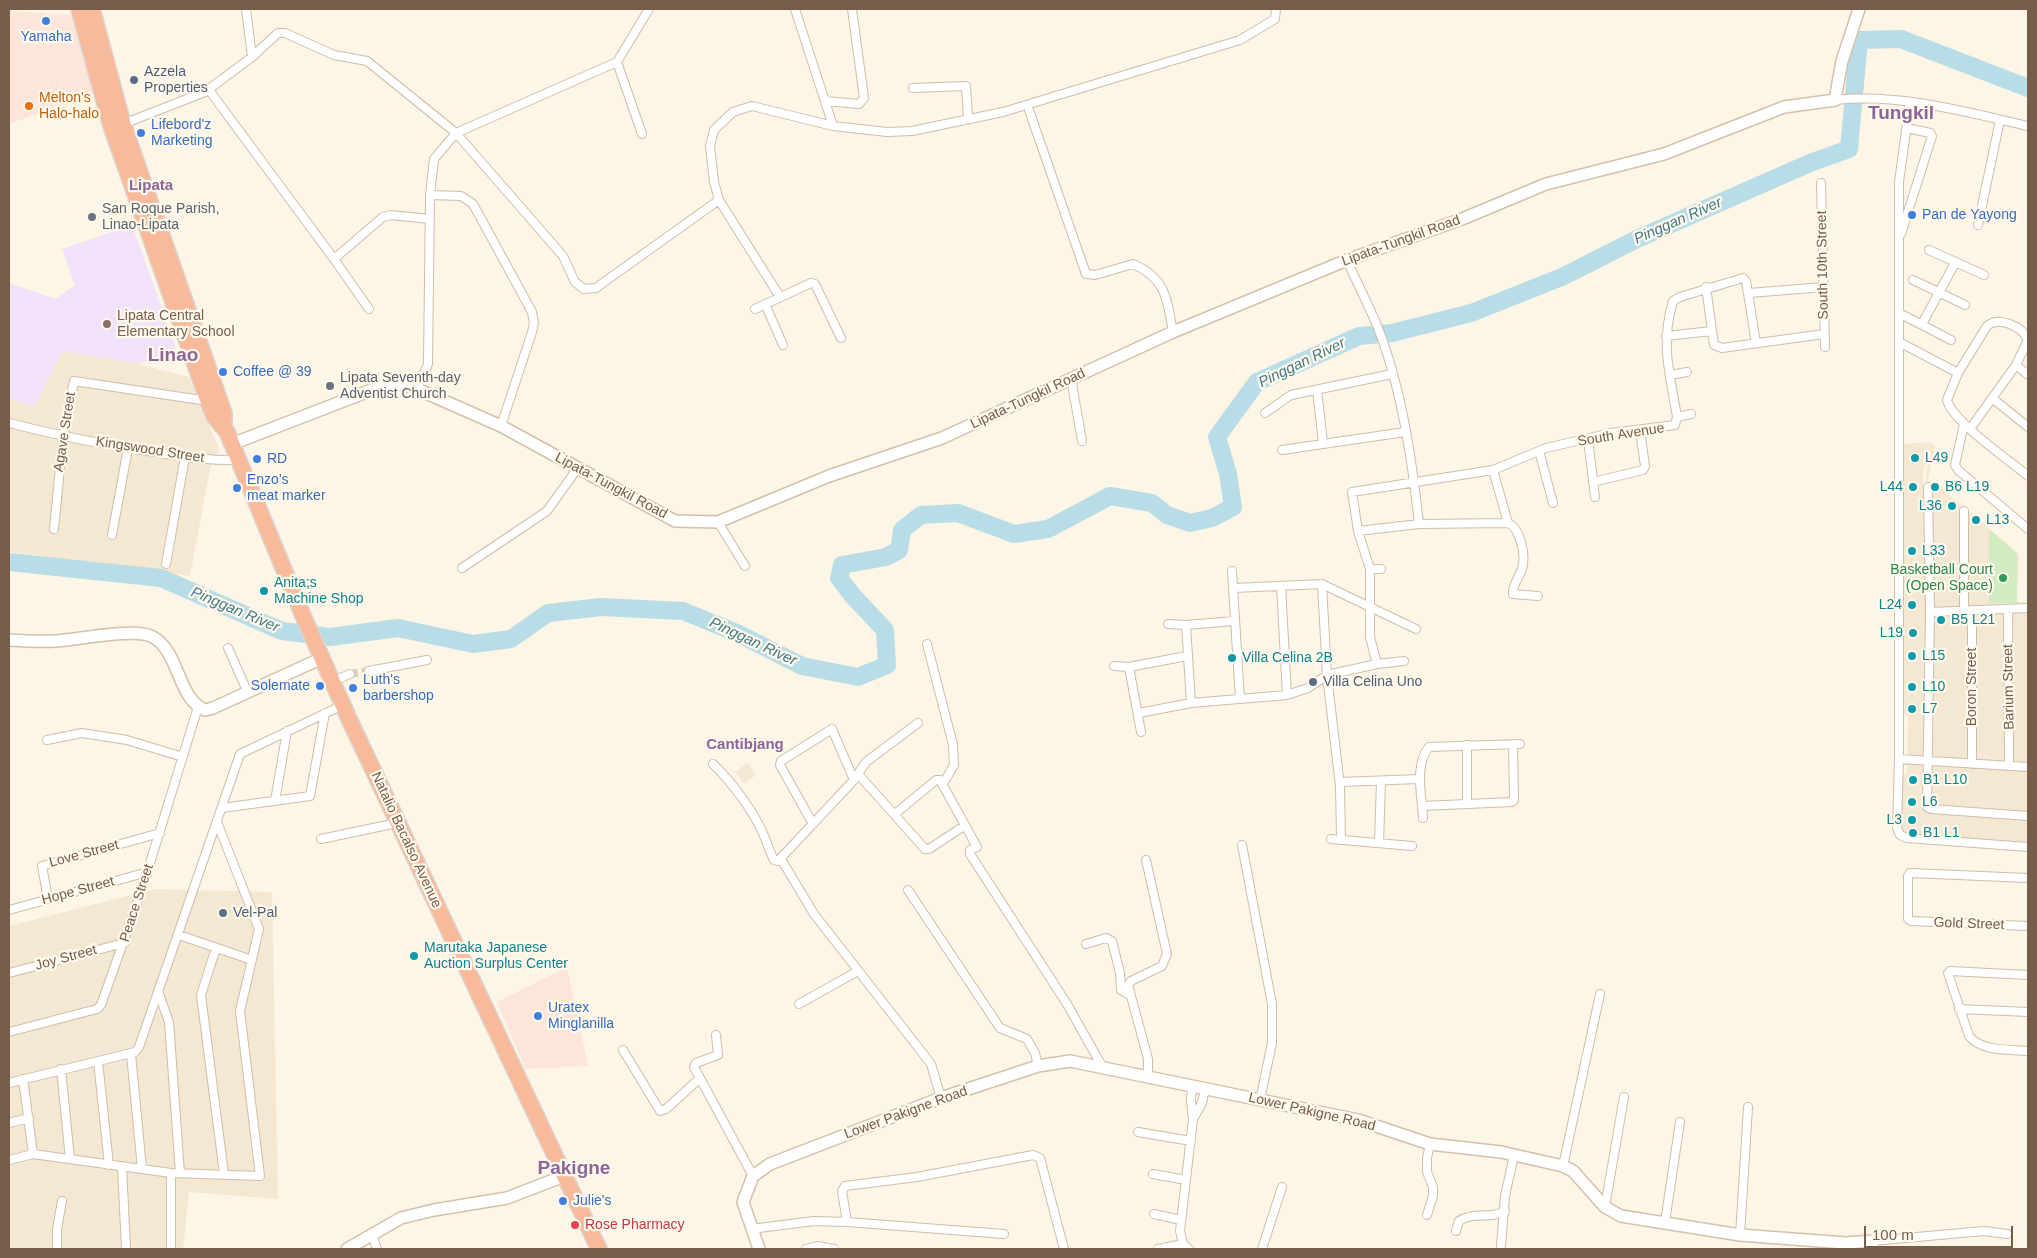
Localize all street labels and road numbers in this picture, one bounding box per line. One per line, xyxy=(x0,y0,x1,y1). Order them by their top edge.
street label: South 10th Street xyxy=(1814,210,1832,320)
street label: Lipata-Tungkil Road xyxy=(1340,212,1462,270)
street label: Lipata-Tungkil Road xyxy=(968,365,1088,433)
street label: Agave Street xyxy=(50,391,80,473)
street label: South Avenue xyxy=(1576,420,1666,450)
street label: Kingswood Street xyxy=(94,433,206,467)
street label: Lipata-Tungkil Road xyxy=(552,449,670,523)
street label: Barium Street xyxy=(2000,644,2018,730)
street label: Boron Street xyxy=(1964,648,1980,726)
street label: Natalio Bacalso Avenue xyxy=(367,769,445,911)
street label: Love Street xyxy=(47,837,121,871)
street label: Peace Street xyxy=(117,862,157,944)
street label: Hope Street xyxy=(40,873,116,909)
street label: Gold Street xyxy=(1933,914,2005,934)
street label: Joy Street xyxy=(33,942,99,974)
street label: Lower Pakigne Road xyxy=(842,1083,970,1143)
street label: Lower Pakigne Road xyxy=(1247,1089,1377,1135)

